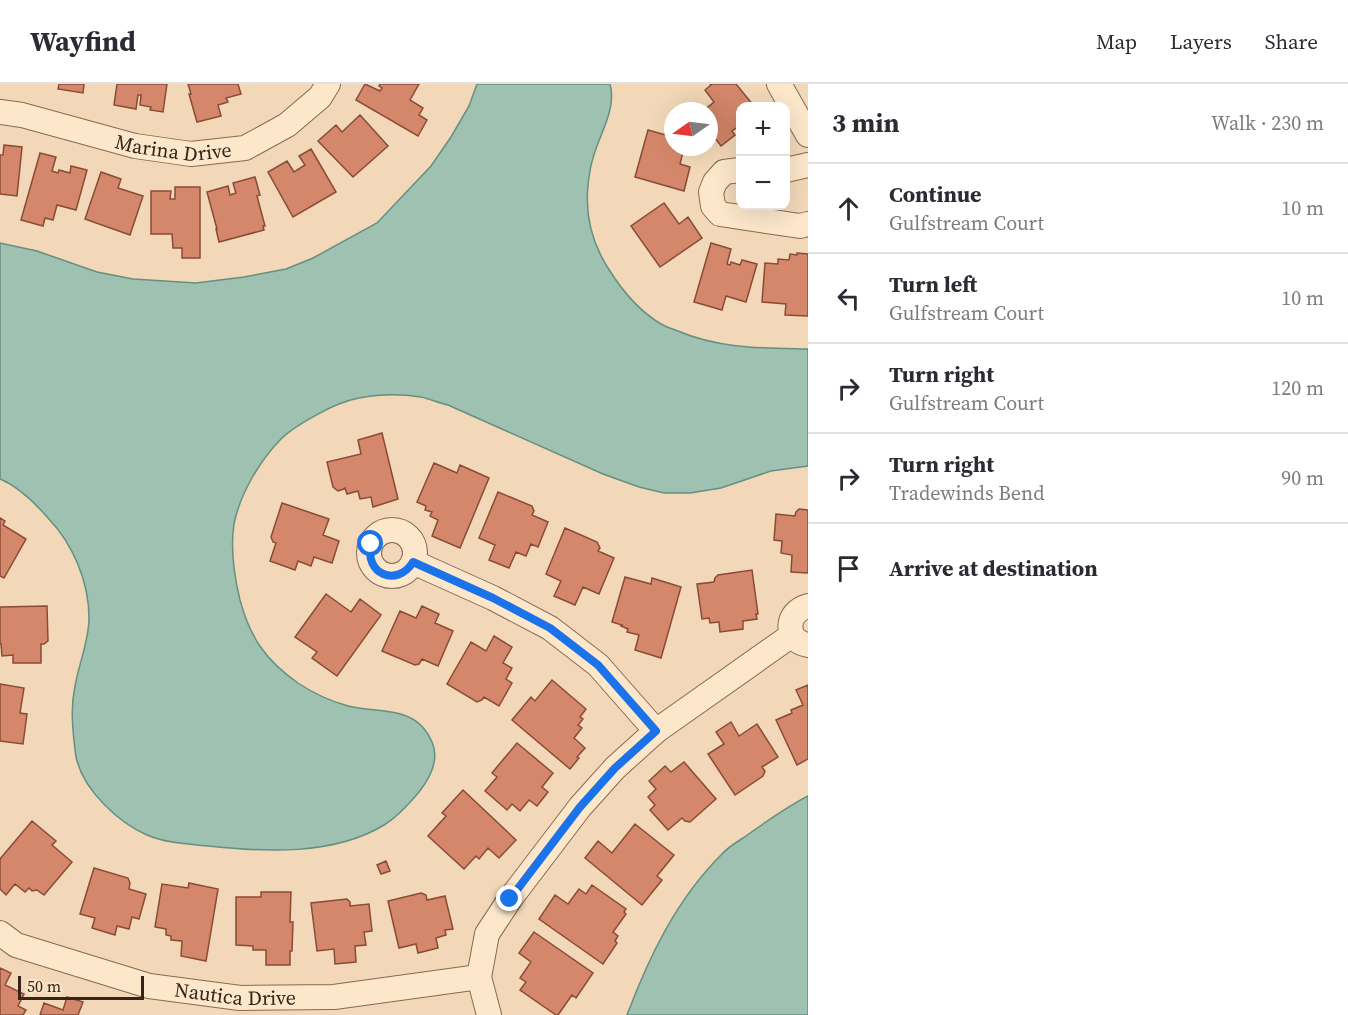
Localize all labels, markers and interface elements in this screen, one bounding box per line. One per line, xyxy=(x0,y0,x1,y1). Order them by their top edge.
text: Wayfind xyxy=(30,22,136,60)
text: Map xyxy=(1096,27,1137,56)
text: Layers xyxy=(1170,27,1232,56)
text: Share xyxy=(1265,27,1318,56)
north arrow xyxy=(664,102,718,156)
map controls xyxy=(736,102,790,210)
button: + xyxy=(736,102,790,156)
text: 3 min xyxy=(832,105,899,141)
text: Walk · 230 m xyxy=(1211,109,1324,137)
street label: Marina Drive xyxy=(112,127,233,169)
button: − xyxy=(736,156,790,210)
text: Continue xyxy=(889,179,982,209)
icon: ahead xyxy=(832,192,865,225)
text: 10 m xyxy=(1281,194,1324,222)
text: Gulfstream Court xyxy=(889,209,1044,237)
text: Turn left xyxy=(889,269,977,299)
icon: left xyxy=(832,282,865,315)
text: 10 m xyxy=(1281,284,1324,312)
text: Gulfstream Court xyxy=(889,299,1044,327)
text: Turn right xyxy=(889,359,994,389)
icon: right xyxy=(832,372,865,405)
text: 120 m xyxy=(1271,374,1324,402)
text: Gulfstream Court xyxy=(889,389,1044,417)
text: Turn right xyxy=(889,449,994,479)
icon: right xyxy=(832,462,865,495)
text: 90 m xyxy=(1281,464,1324,492)
text: Tradewinds Bend xyxy=(889,479,1045,507)
route start xyxy=(357,530,383,556)
icon: arrive xyxy=(832,552,865,585)
text: Arrive at destination xyxy=(889,553,1098,583)
route end xyxy=(496,885,522,911)
scale bar xyxy=(18,973,144,1000)
text: 50 m xyxy=(27,975,61,997)
street label: Nautica Drive xyxy=(173,976,296,1012)

